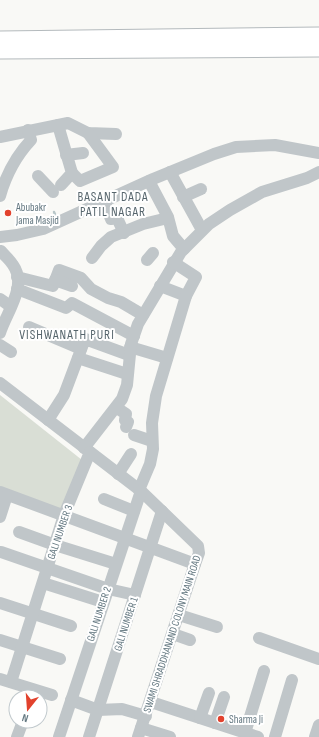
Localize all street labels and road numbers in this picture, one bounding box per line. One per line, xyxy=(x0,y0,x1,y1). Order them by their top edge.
street label: GALI NUMBER 3 xyxy=(45,503,76,561)
street label: SWAMI SHRADDHANAND COLONY MAIN ROAD xyxy=(140,554,204,714)
street label: GALI NUMBER 2 xyxy=(84,585,114,643)
street label: GALI NUMBER 1 xyxy=(111,595,141,653)

